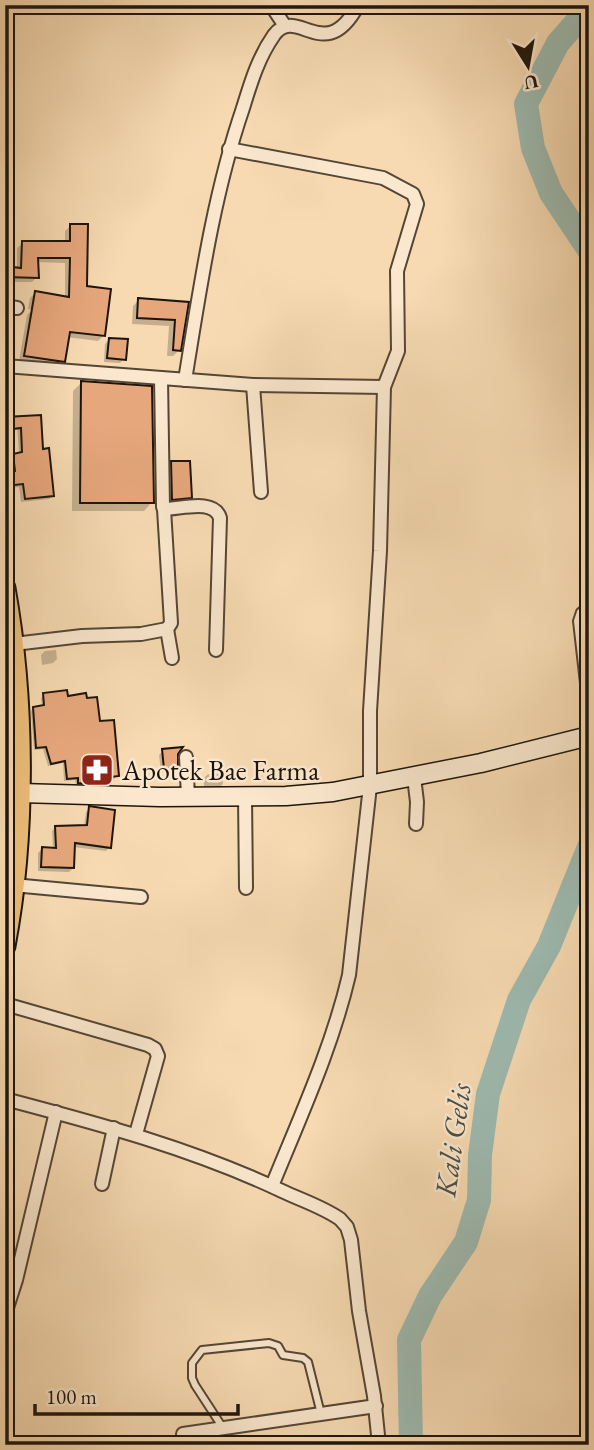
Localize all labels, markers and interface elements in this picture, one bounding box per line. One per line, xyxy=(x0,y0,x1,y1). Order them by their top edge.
north arrow xyxy=(492,32,562,102)
text: U xyxy=(522,69,540,96)
pharmacy icon: Apotek Bae Farma xyxy=(78,751,116,789)
place label: Apotek Bae Farma xyxy=(121,752,320,788)
water label: Kali Gelis xyxy=(425,1080,480,1200)
scale bar xyxy=(35,1373,238,1417)
text: 100 m xyxy=(46,1383,97,1410)

